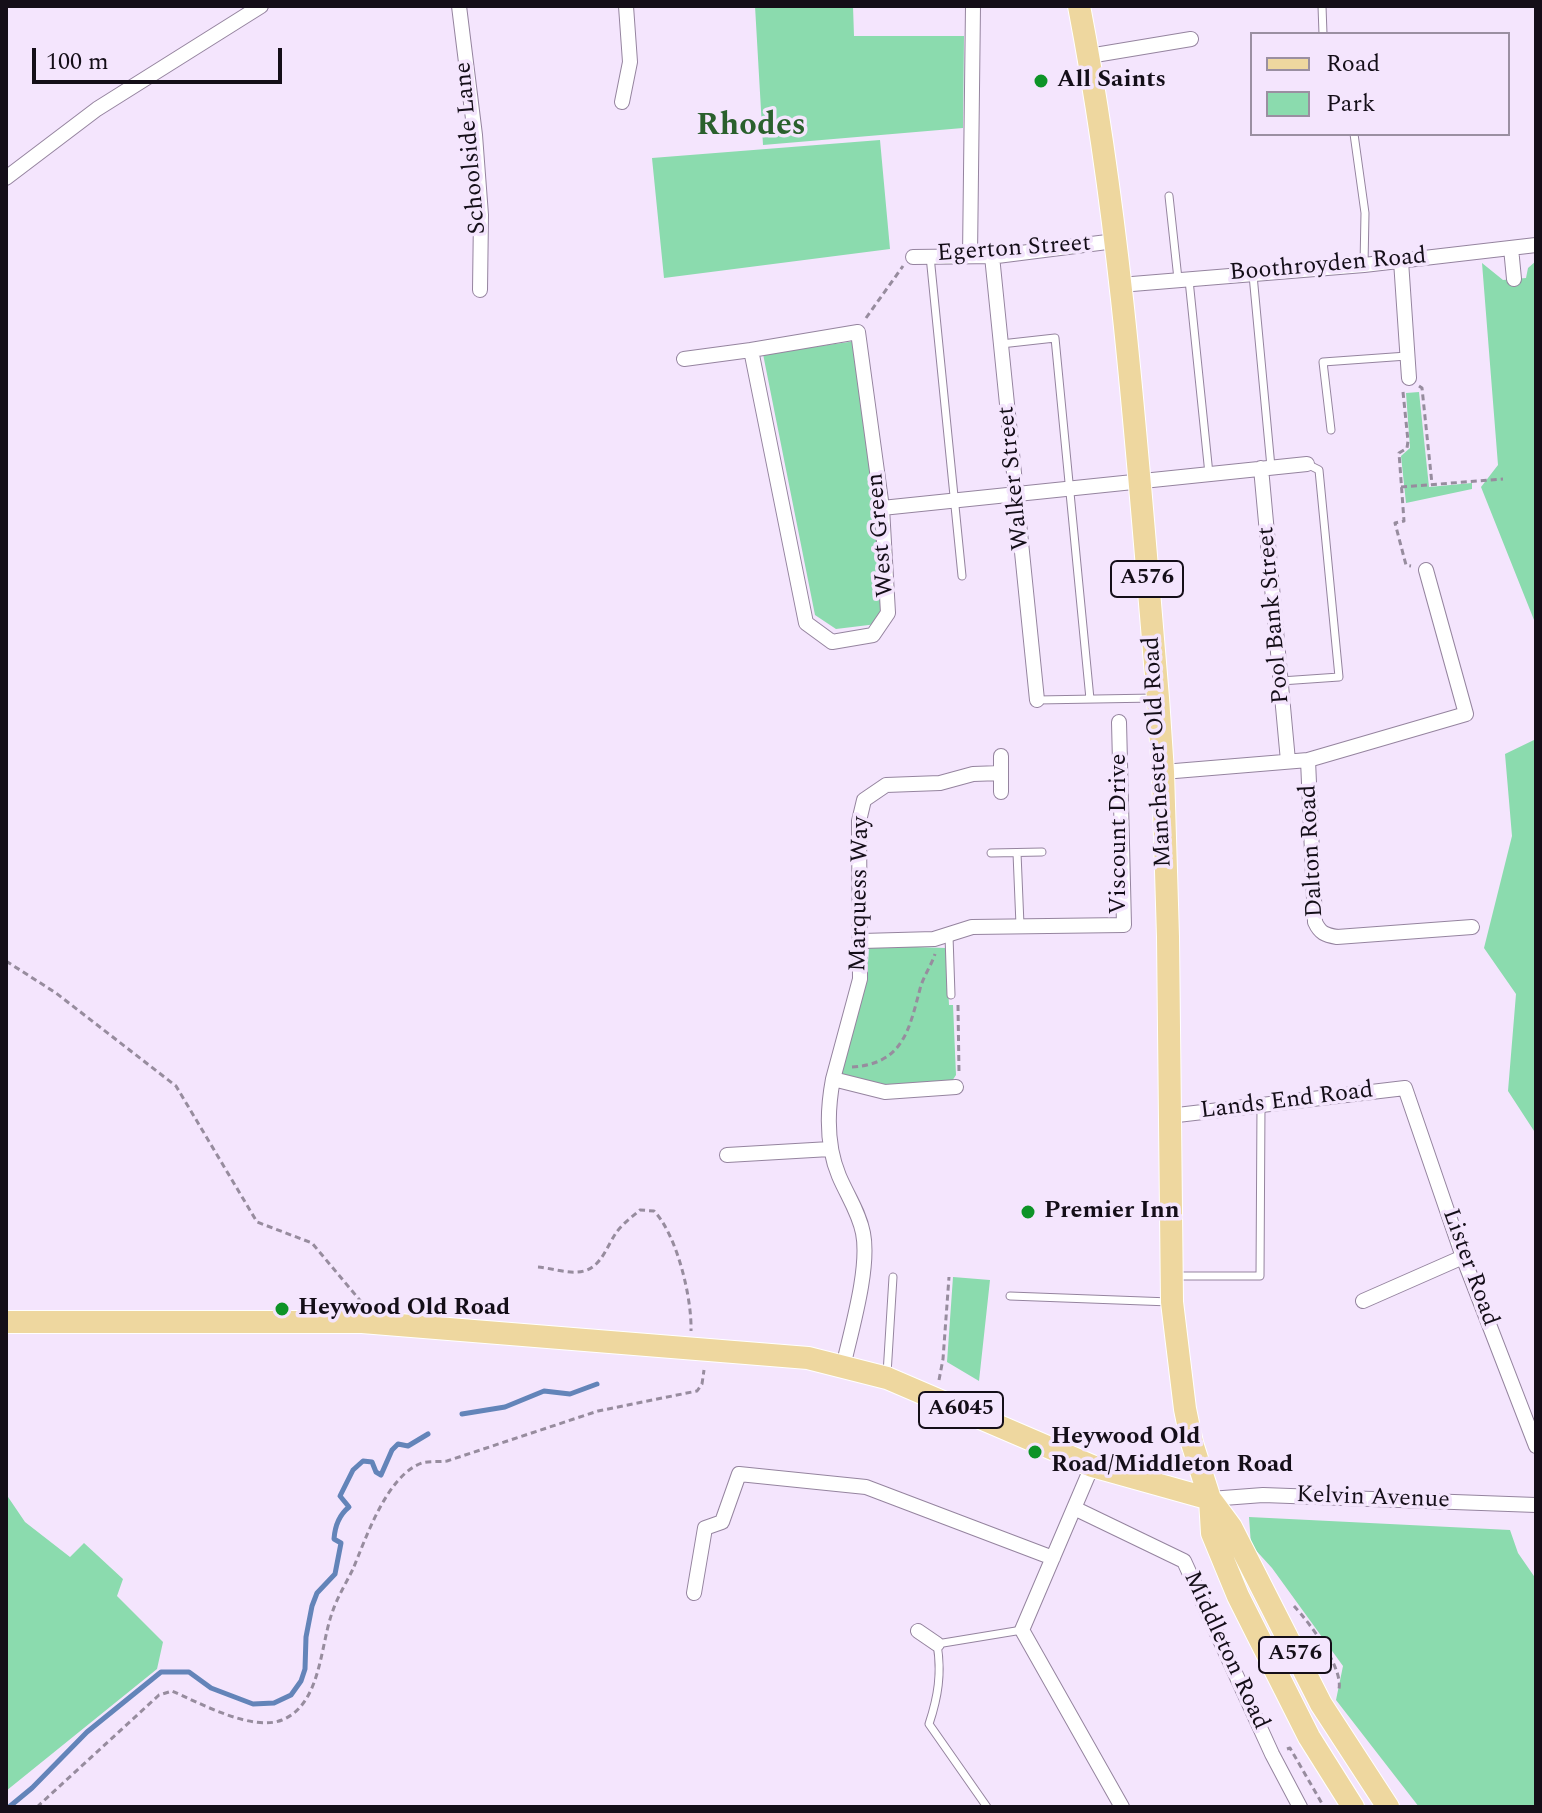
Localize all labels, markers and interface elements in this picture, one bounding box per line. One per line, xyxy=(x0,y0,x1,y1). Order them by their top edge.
scale bar xyxy=(36,32,286,82)
legend xyxy=(1250,32,1510,136)
text: 100 m xyxy=(46,44,109,80)
text: Road xyxy=(1326,46,1380,82)
street label: Schoolside Lane xyxy=(450,60,494,236)
place label: All Saints xyxy=(1057,67,1166,95)
marker: All Saints xyxy=(1032,72,1050,90)
text: Park xyxy=(1326,86,1376,122)
district label: Rhodes xyxy=(696,109,806,147)
street label: Egerton Street xyxy=(936,230,1092,270)
street label: Boothroyden Road xyxy=(1228,243,1428,289)
street label: Walker Street xyxy=(993,405,1037,551)
street label: West Green xyxy=(862,472,902,598)
street label: Pool Bank Street xyxy=(1253,525,1297,705)
road number: A576 xyxy=(1111,561,1183,597)
street label: Manchester Old Road xyxy=(1139,636,1179,868)
street label: Viscount Drive xyxy=(1106,754,1134,914)
street label: Dalton Road xyxy=(1295,784,1331,918)
street label: Marquess Way xyxy=(845,816,877,972)
street label: Lands End Road xyxy=(1199,1077,1375,1127)
place label: Premier Inn xyxy=(1044,1198,1180,1226)
marker: Premier Inn xyxy=(1019,1203,1037,1221)
street label: Lister Road xyxy=(1435,1205,1503,1331)
place label: Heywood Old Road xyxy=(298,1295,510,1323)
marker: Heywood Old Road xyxy=(273,1300,291,1318)
road number: A6045 xyxy=(919,1392,1003,1428)
place label: Heywood Old Road/Middleton Road xyxy=(1051,1424,1293,1480)
marker: Heywood Old Road/Middleton Road xyxy=(1026,1443,1044,1461)
street label: Kelvin Avenue xyxy=(1296,1482,1450,1516)
street label: Middleton Road xyxy=(1176,1567,1274,1735)
road number: A576 xyxy=(1259,1637,1331,1673)

